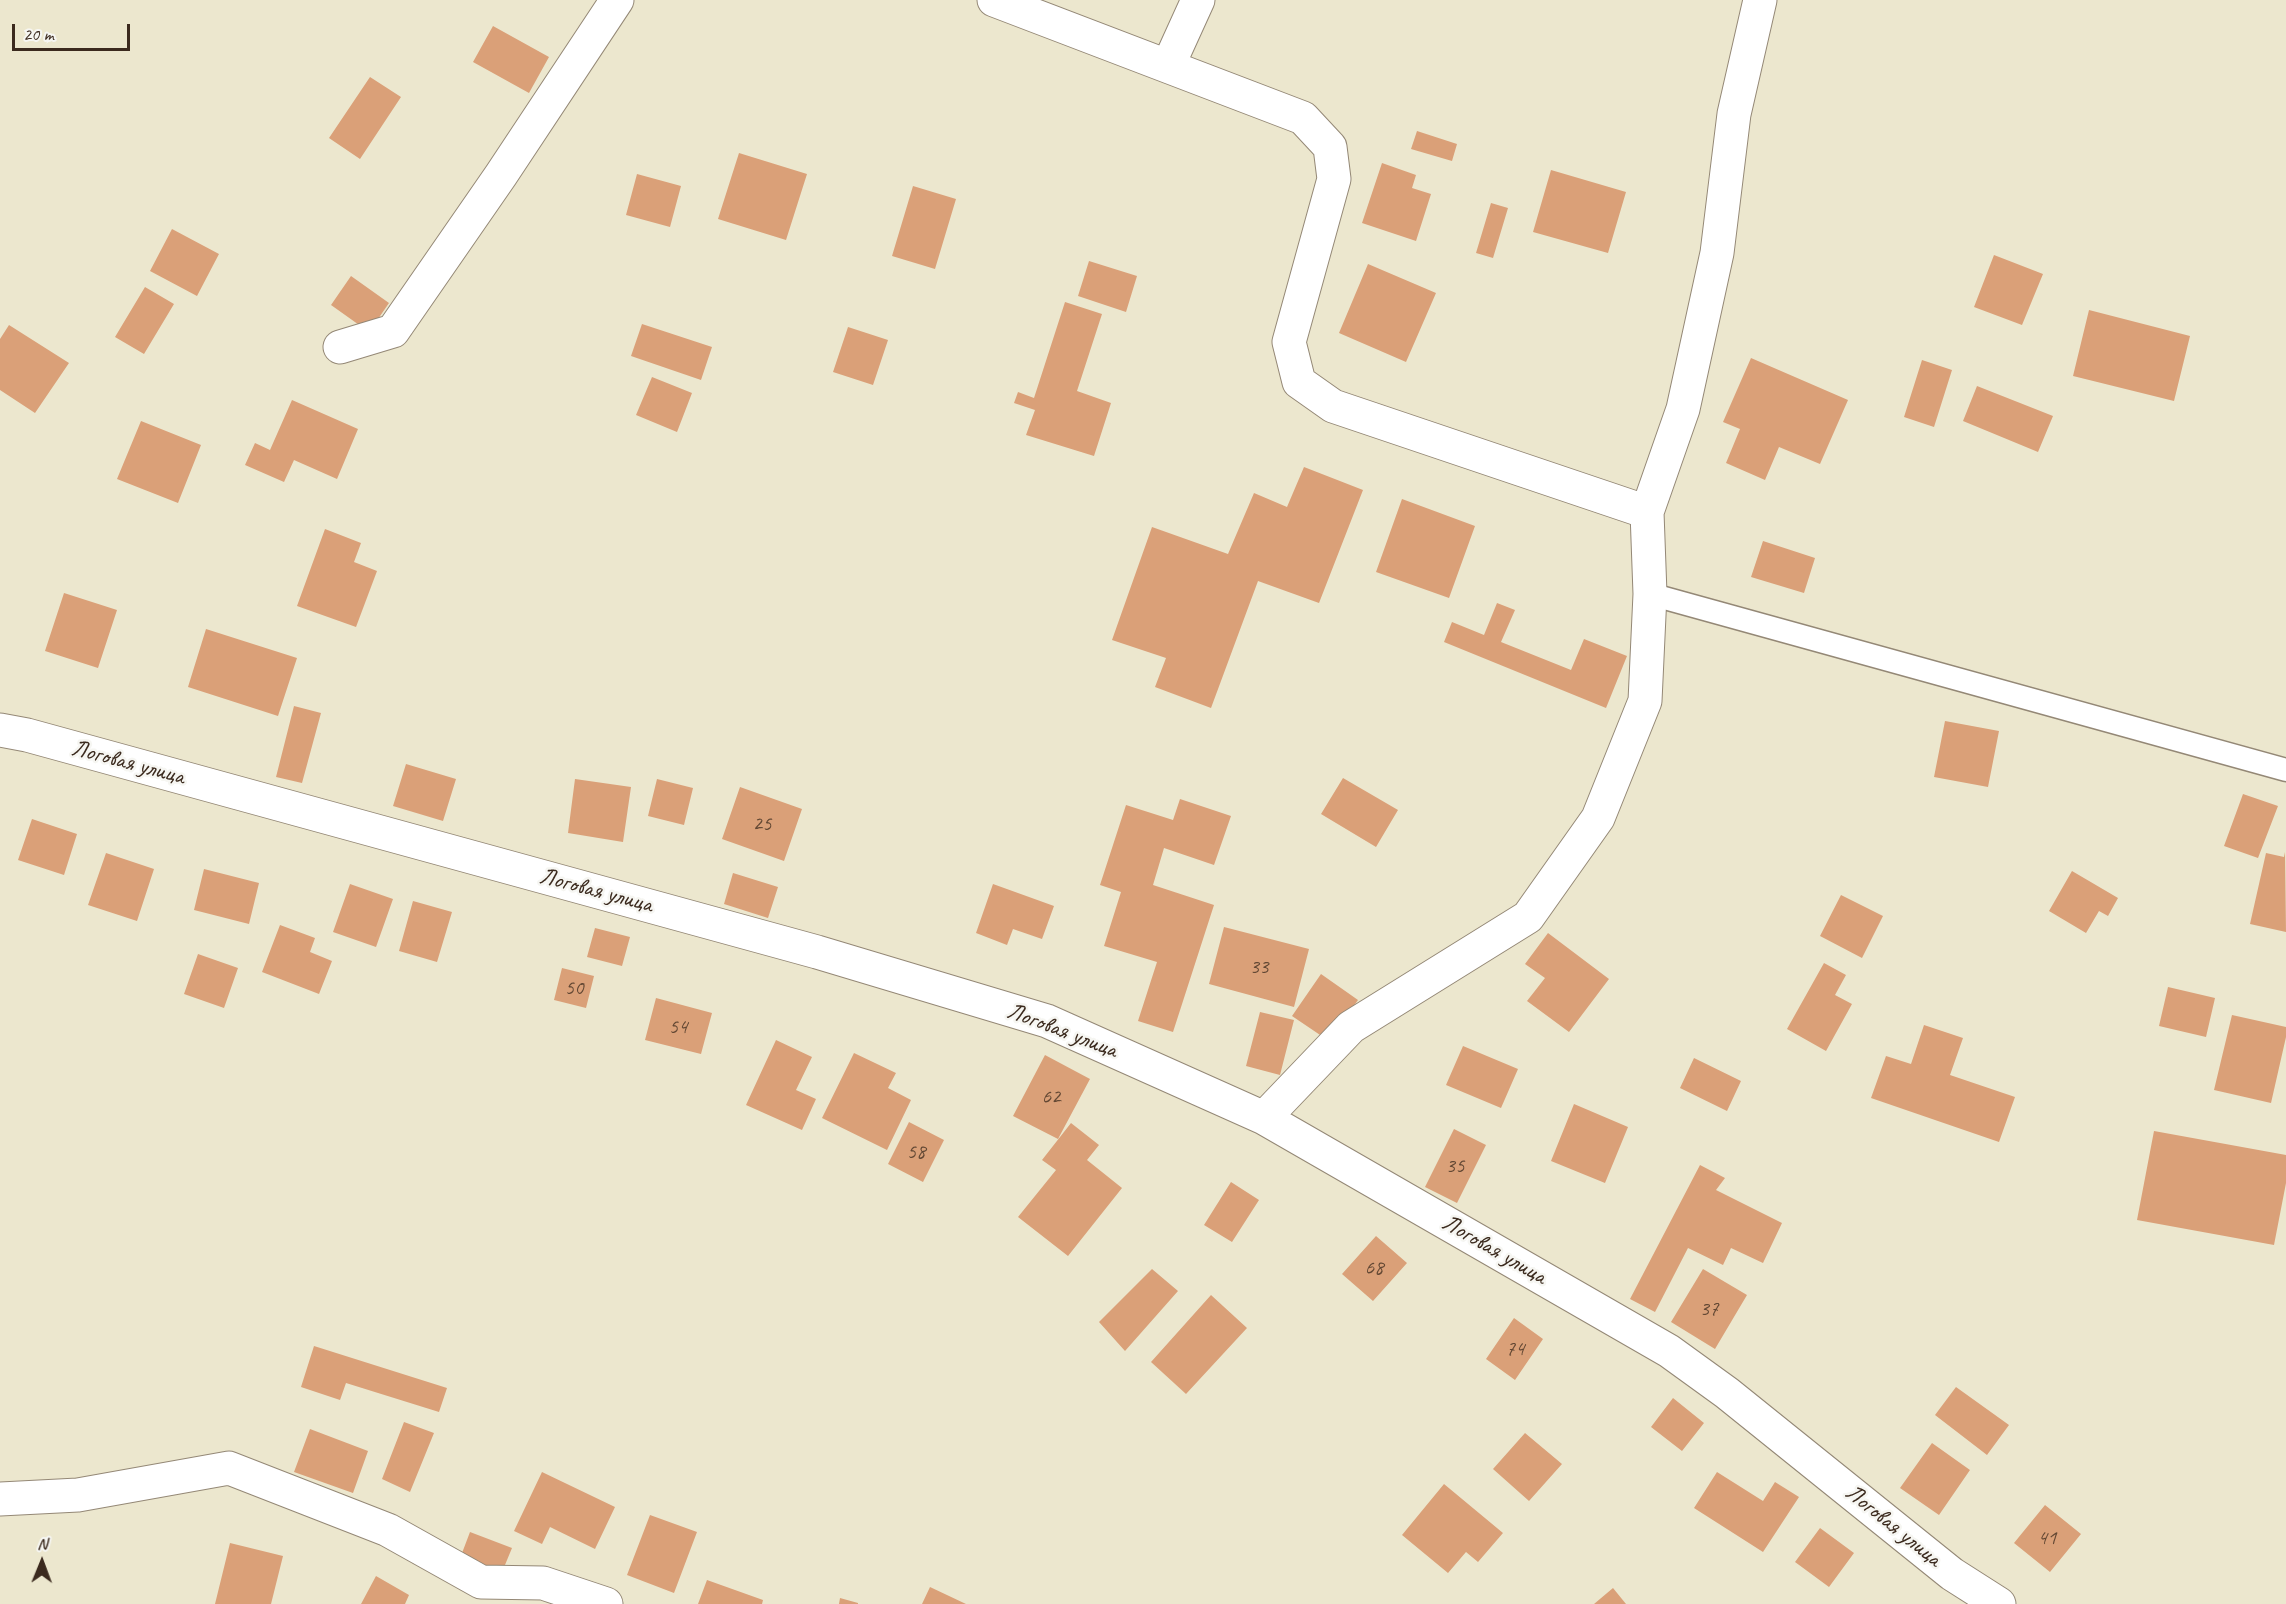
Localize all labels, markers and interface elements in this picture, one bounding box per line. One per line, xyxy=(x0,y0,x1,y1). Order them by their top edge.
scale bar xyxy=(15,12,134,50)
text: 20 m xyxy=(23,23,54,45)
street label: Логовая улица xyxy=(68,734,188,792)
house number: 25 xyxy=(753,811,771,837)
street label: Логовая улица xyxy=(536,862,656,920)
house number: 33 xyxy=(1250,954,1268,980)
house number: 50 xyxy=(565,975,583,1001)
street label: Логовая улица xyxy=(1003,997,1121,1065)
house number: 54 xyxy=(669,1014,687,1040)
house number: 62 xyxy=(1042,1084,1060,1110)
house number: 58 xyxy=(907,1139,925,1165)
house number: 35 xyxy=(1446,1153,1464,1179)
street label: Логовая улица xyxy=(1437,1209,1551,1291)
house number: 68 xyxy=(1365,1255,1383,1281)
house number: 37 xyxy=(1700,1296,1718,1322)
house number: 74 xyxy=(1506,1336,1524,1362)
street label: Логовая улица xyxy=(1839,1478,1947,1574)
house number: 41 xyxy=(2038,1525,2056,1551)
north arrow xyxy=(12,1532,72,1592)
text: N xyxy=(37,1534,47,1554)

